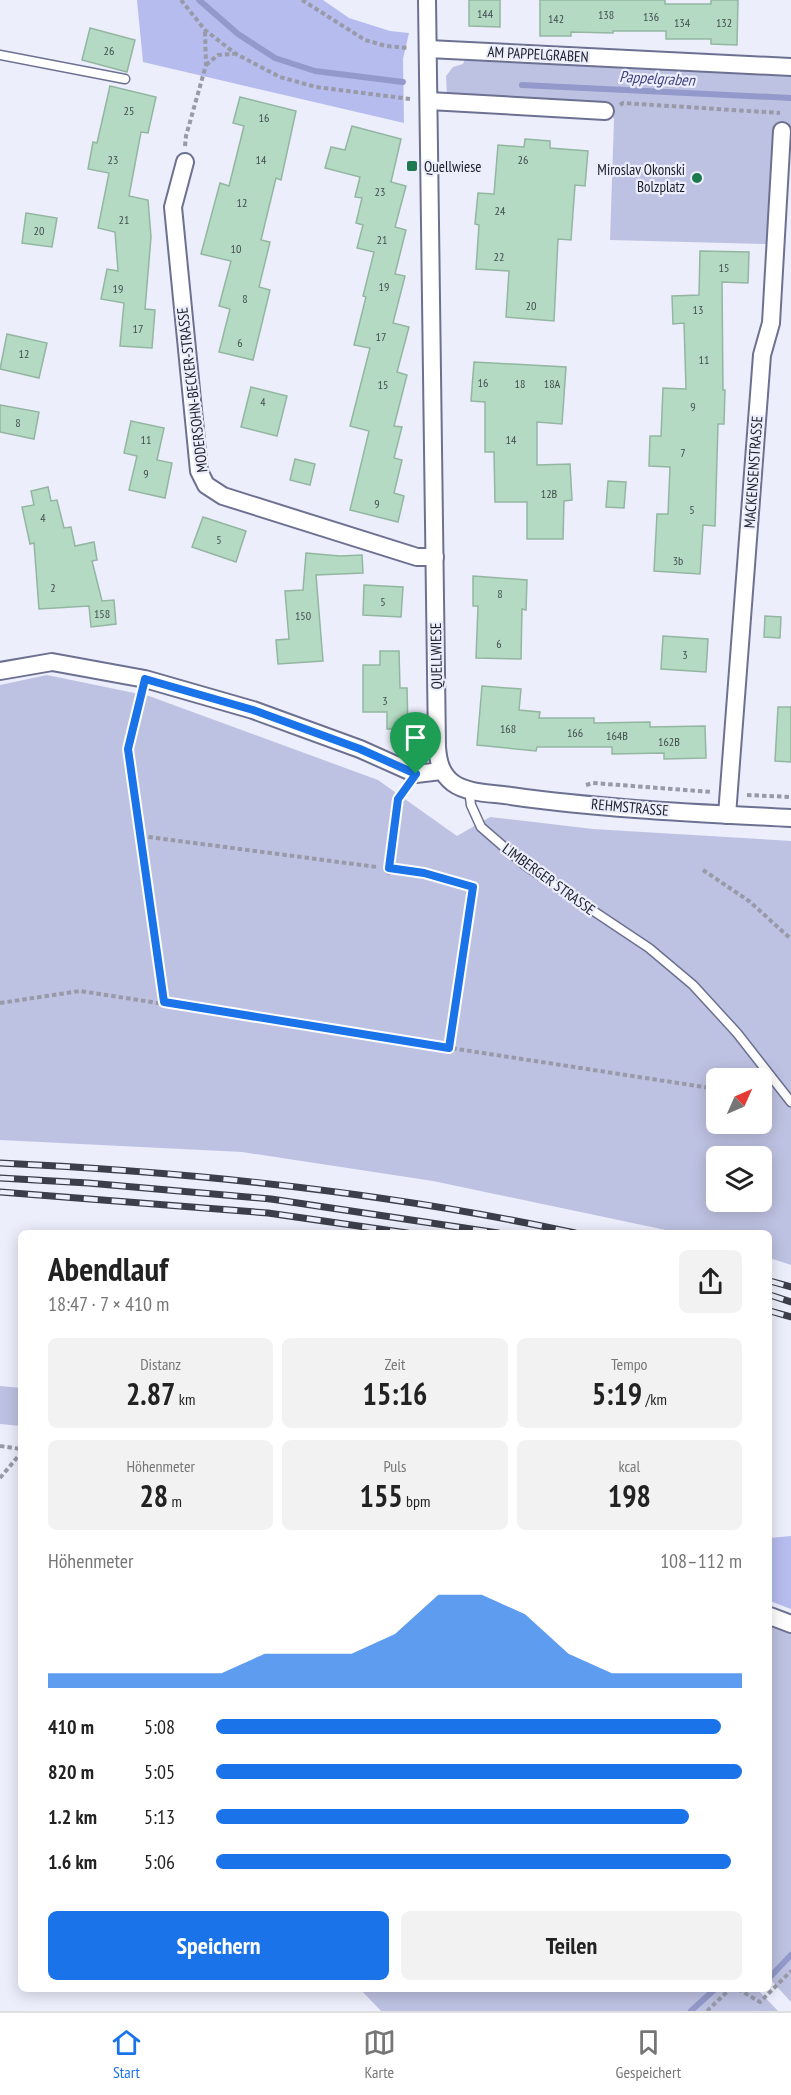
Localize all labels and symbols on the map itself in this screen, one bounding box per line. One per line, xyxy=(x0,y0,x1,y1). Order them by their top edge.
house number: 144 xyxy=(477,6,494,21)
house number: 138 xyxy=(598,7,614,22)
house number: 136 xyxy=(643,9,659,24)
house number: 142 xyxy=(548,11,564,26)
house number: 134 xyxy=(674,15,691,30)
house number: 132 xyxy=(716,15,732,30)
street label: AM PAPPELGRABEN xyxy=(487,42,589,66)
house number: 26 xyxy=(104,43,114,58)
water label: Pappelgraben xyxy=(619,66,696,90)
house number: 25 xyxy=(124,103,134,118)
house number: 16 xyxy=(259,110,269,125)
house number: 23 xyxy=(108,152,118,167)
house number: 14 xyxy=(256,152,267,167)
house number: 26 xyxy=(518,152,528,167)
place label: Quellwiese xyxy=(424,157,482,176)
marker: Quellwiese xyxy=(405,159,419,173)
place label: Miroslav Okonski Bolzplatz xyxy=(597,160,685,196)
marker: Miroslav Okonski Bolzplatz xyxy=(690,171,704,185)
house number: 23 xyxy=(375,184,385,199)
house number: 12 xyxy=(237,195,247,210)
house number: 24 xyxy=(495,203,506,218)
house number: 21 xyxy=(119,212,129,227)
house number: 20 xyxy=(34,223,44,238)
house number: 21 xyxy=(377,232,387,247)
house number: 10 xyxy=(231,241,241,256)
house number: 22 xyxy=(494,249,504,264)
house number: 15 xyxy=(719,260,729,275)
house number: 19 xyxy=(379,279,389,294)
house number: 19 xyxy=(113,281,123,296)
house number: 8 xyxy=(242,291,248,306)
house number: 20 xyxy=(526,298,536,313)
house number: 13 xyxy=(693,302,703,317)
street label: MODERSOHN-BECKER-STRASSE xyxy=(172,306,212,474)
house number: 17 xyxy=(133,321,143,336)
house number: 17 xyxy=(376,329,386,344)
house number: 6 xyxy=(237,335,243,350)
house number: 12 xyxy=(19,346,29,361)
house number: 11 xyxy=(699,352,709,367)
house number: 16 xyxy=(478,375,488,390)
house number: 18 xyxy=(515,376,525,391)
house number: 18A xyxy=(544,376,561,391)
house number: 15 xyxy=(378,377,388,392)
house number: 4 xyxy=(260,394,266,409)
house number: 9 xyxy=(690,399,696,414)
house number: 8 xyxy=(15,415,21,430)
street label: MACKENSENSTRASSE xyxy=(740,415,766,529)
house number: 11 xyxy=(141,432,151,447)
house number: 14 xyxy=(506,432,517,447)
house number: 7 xyxy=(680,445,686,460)
house number: 9 xyxy=(143,466,149,481)
house number: 12B xyxy=(541,486,558,501)
house number: 9 xyxy=(374,496,380,511)
house number: 5 xyxy=(689,502,695,517)
house number: 4 xyxy=(40,510,46,525)
house number: 5 xyxy=(216,532,222,547)
house number: 3b xyxy=(673,553,683,568)
house number: 2 xyxy=(50,580,56,595)
house number: 8 xyxy=(497,586,503,601)
house number: 5 xyxy=(380,594,386,609)
house number: 158 xyxy=(94,606,110,621)
house number: 150 xyxy=(295,608,311,623)
street label: QUELLWIESE xyxy=(426,622,446,690)
house number: 6 xyxy=(496,636,502,651)
house number: 3 xyxy=(682,647,688,662)
house number: 3 xyxy=(382,693,388,708)
pin xyxy=(390,712,441,774)
house number: 168 xyxy=(500,721,516,736)
house number: 166 xyxy=(567,725,583,740)
house number: 164B xyxy=(606,728,628,743)
house number: 162B xyxy=(658,734,680,749)
street label: REHMSTRASSE xyxy=(591,794,669,820)
street label: LIMBERGER STRASSE xyxy=(499,839,599,919)
north arrow xyxy=(706,1068,772,1134)

